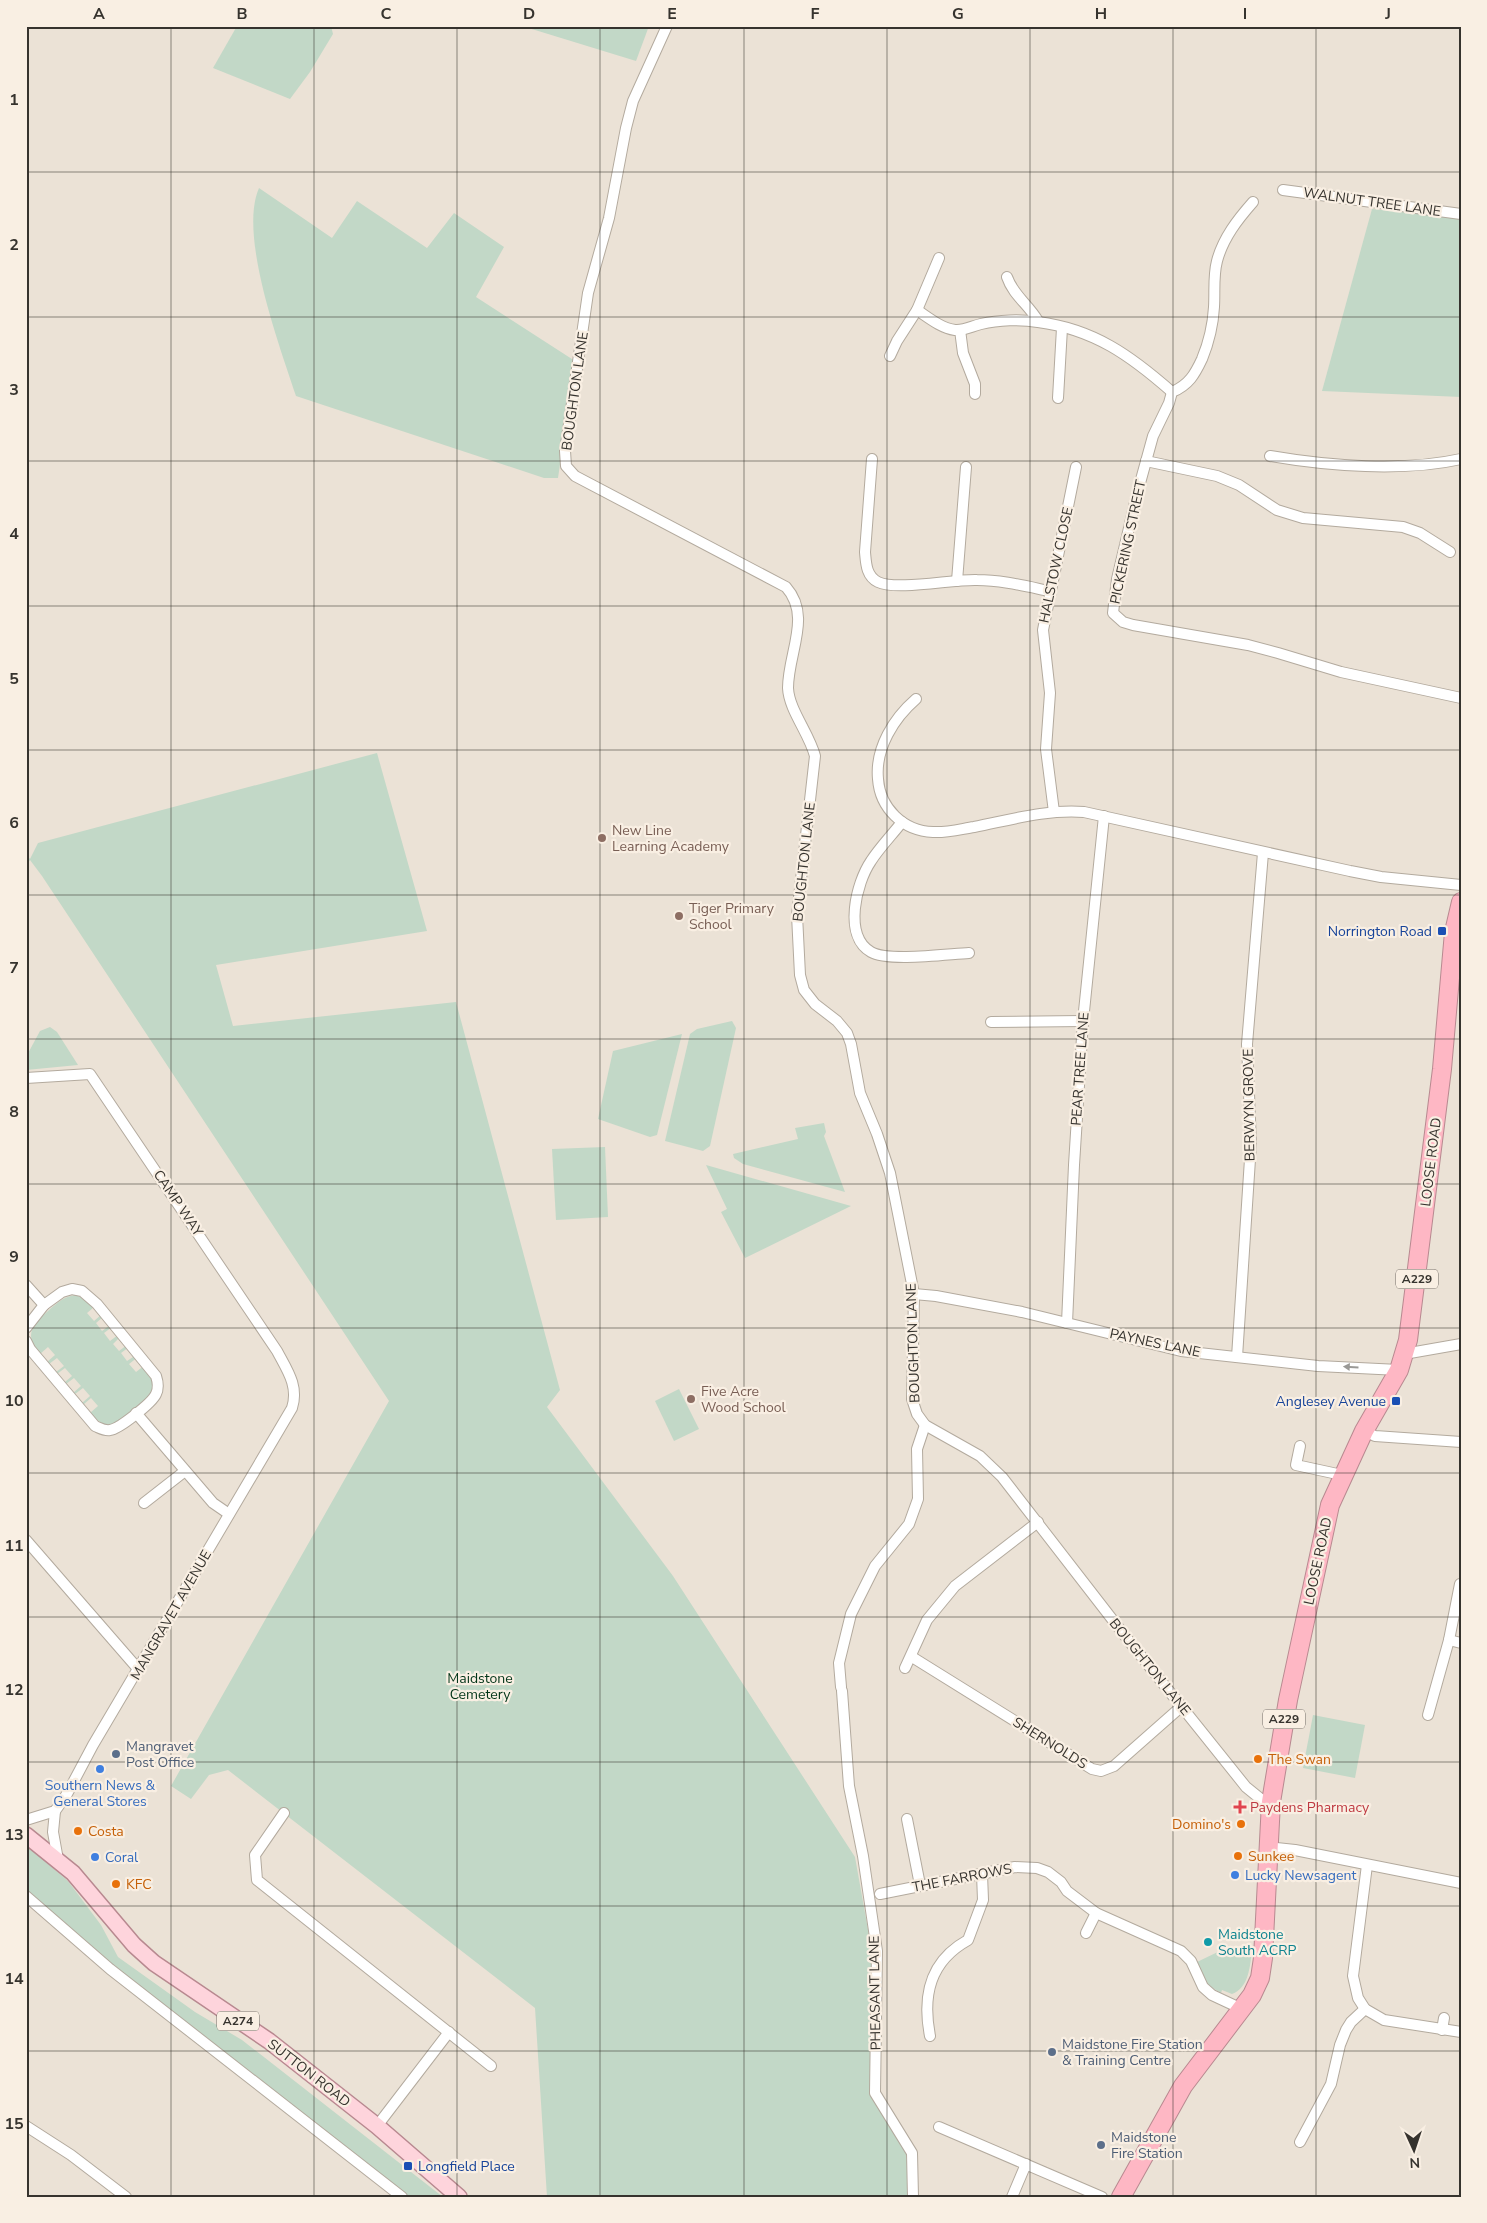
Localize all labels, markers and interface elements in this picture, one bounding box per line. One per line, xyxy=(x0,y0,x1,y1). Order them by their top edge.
text: A xyxy=(93,3,105,25)
text: B xyxy=(236,3,248,25)
text: C xyxy=(381,3,392,25)
text: D xyxy=(523,3,535,25)
text: E xyxy=(667,3,677,25)
text: F xyxy=(811,3,820,25)
text: G xyxy=(952,3,964,25)
text: H xyxy=(1095,3,1107,25)
text: I xyxy=(1243,3,1247,25)
text: J xyxy=(1384,3,1391,25)
text: 1 xyxy=(9,89,19,111)
street label: WALNUT TREE LANE xyxy=(1302,183,1442,221)
text: 2 xyxy=(9,234,19,256)
street label: BOUGHTON LANE xyxy=(557,330,593,452)
text: 3 xyxy=(9,379,19,401)
street label: PICKERING STREET xyxy=(1106,478,1151,606)
street label: HALSTOW CLOSE xyxy=(1034,505,1078,625)
text: 4 xyxy=(9,523,19,545)
text: 5 xyxy=(9,668,19,690)
street label: BOUGHTON LANE xyxy=(788,801,820,923)
text: 6 xyxy=(9,812,19,834)
place label: New Line Learning Academy xyxy=(612,821,730,856)
marker: New Line Learning Academy xyxy=(596,832,608,844)
place label: Tiger Primary School xyxy=(689,899,775,934)
marker: Tiger Primary School xyxy=(673,910,685,922)
place label: Norrington Road xyxy=(1328,922,1432,941)
marker: Norrington Road xyxy=(1436,925,1448,937)
text: 7 xyxy=(9,957,19,979)
street label: PEAR TREE LANE xyxy=(1067,1012,1093,1126)
street label: BERWYN GROVE xyxy=(1239,1049,1259,1161)
text: 8 xyxy=(9,1101,19,1123)
street label: LOOSE ROAD xyxy=(1416,1116,1446,1208)
street label: CAMP WAY xyxy=(149,1166,208,1240)
text: 9 xyxy=(9,1246,19,1268)
road number: A229 xyxy=(1396,1270,1438,1288)
street label: BOUGHTON LANE xyxy=(901,1283,925,1403)
street label: PAYNES LANE xyxy=(1108,1324,1202,1362)
one-way arrow xyxy=(1342,1363,1358,1371)
place label: Five Acre Wood School xyxy=(701,1382,787,1417)
text: 10 xyxy=(4,1390,24,1412)
place label: Anglesey Avenue xyxy=(1276,1392,1386,1411)
marker: Five Acre Wood School xyxy=(685,1393,697,1405)
marker: Anglesey Avenue xyxy=(1390,1395,1402,1407)
street label: LOOSE ROAD xyxy=(1299,1515,1337,1607)
text: 11 xyxy=(4,1535,24,1557)
street label: MANGRAVET AVENUE xyxy=(126,1547,216,1683)
street label: BOUGHTON LANE xyxy=(1105,1614,1195,1720)
park label: Maidstone Cemetery xyxy=(447,1669,513,1704)
text: 12 xyxy=(4,1679,24,1701)
road number: A229 xyxy=(1263,1710,1305,1728)
street label: SHERNOLDS xyxy=(1009,1713,1091,1774)
place label: Mangravet Post Office xyxy=(126,1737,194,1772)
marker: Mangravet Post Office xyxy=(110,1748,122,1760)
place label: The Swan xyxy=(1268,1750,1331,1769)
marker: The Swan xyxy=(1252,1753,1264,1765)
marker: Southern News & General Stores xyxy=(94,1763,106,1775)
place label: Southern News & General Stores xyxy=(45,1776,156,1811)
place label: Paydens Pharmacy xyxy=(1250,1798,1370,1817)
marker: Paydens Pharmacy xyxy=(1234,1801,1246,1813)
place label: Domino's xyxy=(1172,1815,1231,1834)
marker: Domino's xyxy=(1235,1818,1247,1830)
place label: Costa xyxy=(88,1822,124,1841)
text: 13 xyxy=(4,1824,24,1846)
marker: Costa xyxy=(72,1825,84,1837)
place label: Sunkee xyxy=(1248,1847,1294,1866)
place label: Coral xyxy=(105,1848,139,1867)
marker: Sunkee xyxy=(1232,1850,1244,1862)
marker: Coral xyxy=(89,1851,101,1863)
street label: THE FARROWS xyxy=(911,1859,1014,1897)
place label: Lucky Newsagent xyxy=(1245,1866,1356,1885)
marker: Lucky Newsagent xyxy=(1229,1869,1241,1881)
place label: KFC xyxy=(126,1875,152,1894)
marker: KFC xyxy=(110,1878,122,1890)
place label: Maidstone South ACRP xyxy=(1218,1925,1297,1960)
street label: PHEASANT LANE xyxy=(864,1935,886,2051)
marker: Maidstone South ACRP xyxy=(1202,1936,1214,1948)
text: 14 xyxy=(4,1968,24,1990)
road number: A274 xyxy=(217,2012,259,2030)
street label: SUTTON ROAD xyxy=(264,2035,354,2111)
place label: Maidstone Fire Station & Training Centre xyxy=(1062,2035,1203,2070)
marker: Maidstone Fire Station & Training Centre xyxy=(1046,2046,1058,2058)
text: 15 xyxy=(4,2113,24,2135)
north arrow xyxy=(1390,2126,1440,2176)
place label: Maidstone Fire Station xyxy=(1111,2128,1183,2163)
marker: Maidstone Fire Station xyxy=(1095,2139,1107,2151)
text: N xyxy=(1409,2153,1420,2172)
place label: Longfield Place xyxy=(418,2157,515,2176)
marker: Longfield Place xyxy=(402,2160,414,2172)

